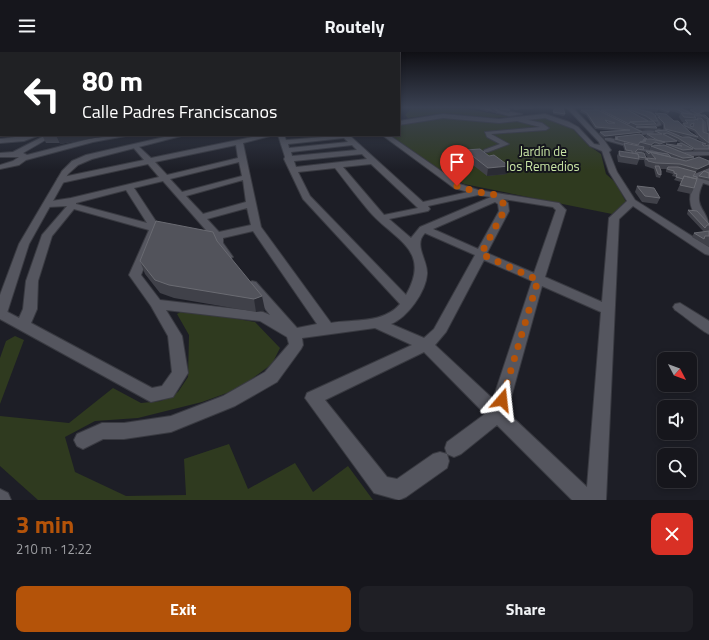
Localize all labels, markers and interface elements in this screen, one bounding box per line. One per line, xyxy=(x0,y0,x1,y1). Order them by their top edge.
text: Routely xyxy=(324,13,385,40)
icon: menu xyxy=(16,15,38,37)
icon: search xyxy=(671,15,693,37)
text: 80 m xyxy=(82,59,143,102)
icon: left xyxy=(16,68,68,120)
text: Calle Padres Franciscanos xyxy=(82,98,277,125)
park label: Jardín de los Remedios xyxy=(506,141,580,176)
pin xyxy=(440,145,474,186)
icon: arrive xyxy=(446,151,468,173)
north arrow xyxy=(657,352,697,392)
map controls xyxy=(657,352,697,488)
position arrow xyxy=(481,379,523,421)
button: sound xyxy=(657,400,697,440)
button: search xyxy=(657,448,697,488)
text: 3 min xyxy=(16,506,74,542)
button: close xyxy=(651,513,693,555)
text: 210 m · 12:22 xyxy=(16,539,92,559)
button: Exit xyxy=(16,586,351,632)
button: Share xyxy=(359,586,693,632)

